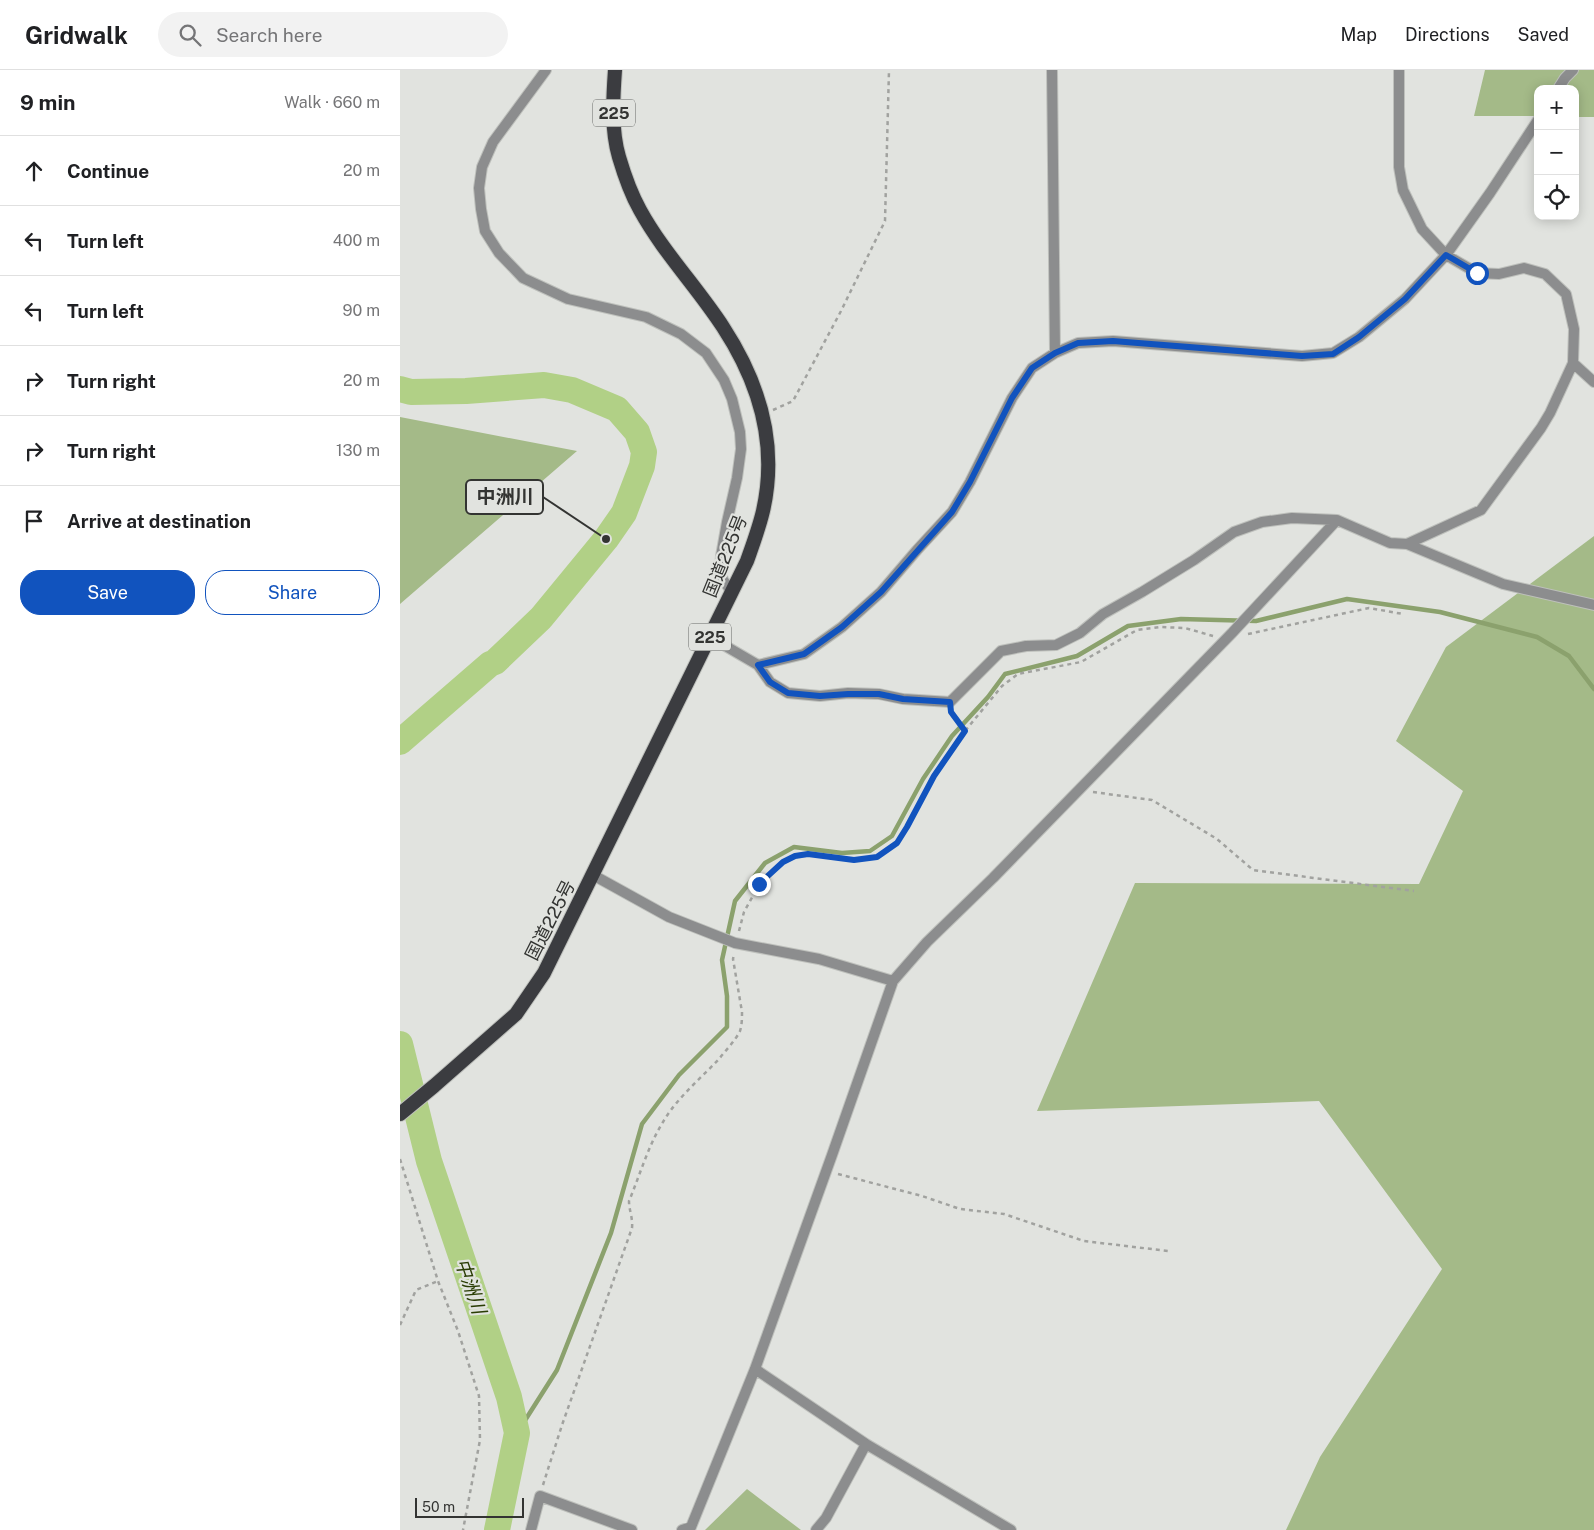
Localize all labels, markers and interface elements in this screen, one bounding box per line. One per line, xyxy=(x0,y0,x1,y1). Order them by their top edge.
search box xyxy=(158,12,508,57)
text: Gridwalk xyxy=(25,21,128,49)
icon: search xyxy=(176,21,204,49)
text: Search here xyxy=(216,24,323,46)
text: Map xyxy=(1340,24,1377,45)
text: Directions xyxy=(1405,24,1490,45)
text: Saved xyxy=(1518,24,1569,45)
map controls xyxy=(1534,85,1579,220)
button: + xyxy=(1534,85,1579,130)
text: 9 min xyxy=(20,90,76,115)
text: Walk · 660 m xyxy=(284,93,380,112)
road number: 225 xyxy=(593,99,635,126)
button: − xyxy=(1534,130,1579,175)
icon: ahead xyxy=(20,157,48,185)
text: Continue xyxy=(67,160,149,182)
text: 20 m xyxy=(343,161,380,180)
button: locate xyxy=(1534,175,1579,220)
icon: left xyxy=(20,227,48,255)
text: Turn left xyxy=(67,230,144,252)
text: 400 m xyxy=(333,231,380,250)
route start xyxy=(1466,262,1489,285)
icon: left xyxy=(20,297,48,325)
text: Turn left xyxy=(67,300,144,322)
text: 90 m xyxy=(343,301,380,320)
icon: right xyxy=(20,367,48,395)
text: Turn right xyxy=(67,370,156,392)
text: 20 m xyxy=(343,371,380,390)
icon: right xyxy=(20,437,48,465)
text: Turn right xyxy=(67,440,156,462)
text: 130 m xyxy=(336,441,380,460)
callout: 中洲川 xyxy=(466,480,543,514)
text: 中洲川 xyxy=(476,485,534,507)
icon: arrive xyxy=(20,507,48,535)
text: Arrive at destination xyxy=(67,510,251,532)
street label: 国道225号 xyxy=(699,512,751,600)
button: Save xyxy=(20,570,195,615)
button: Share xyxy=(205,570,380,615)
road number: 225 xyxy=(689,624,731,650)
route end xyxy=(748,873,771,896)
street label: 国道225号 xyxy=(521,876,579,964)
water label: 中洲川 xyxy=(451,1255,491,1318)
scale bar xyxy=(415,1495,524,1518)
text: 50 m xyxy=(422,1499,455,1515)

